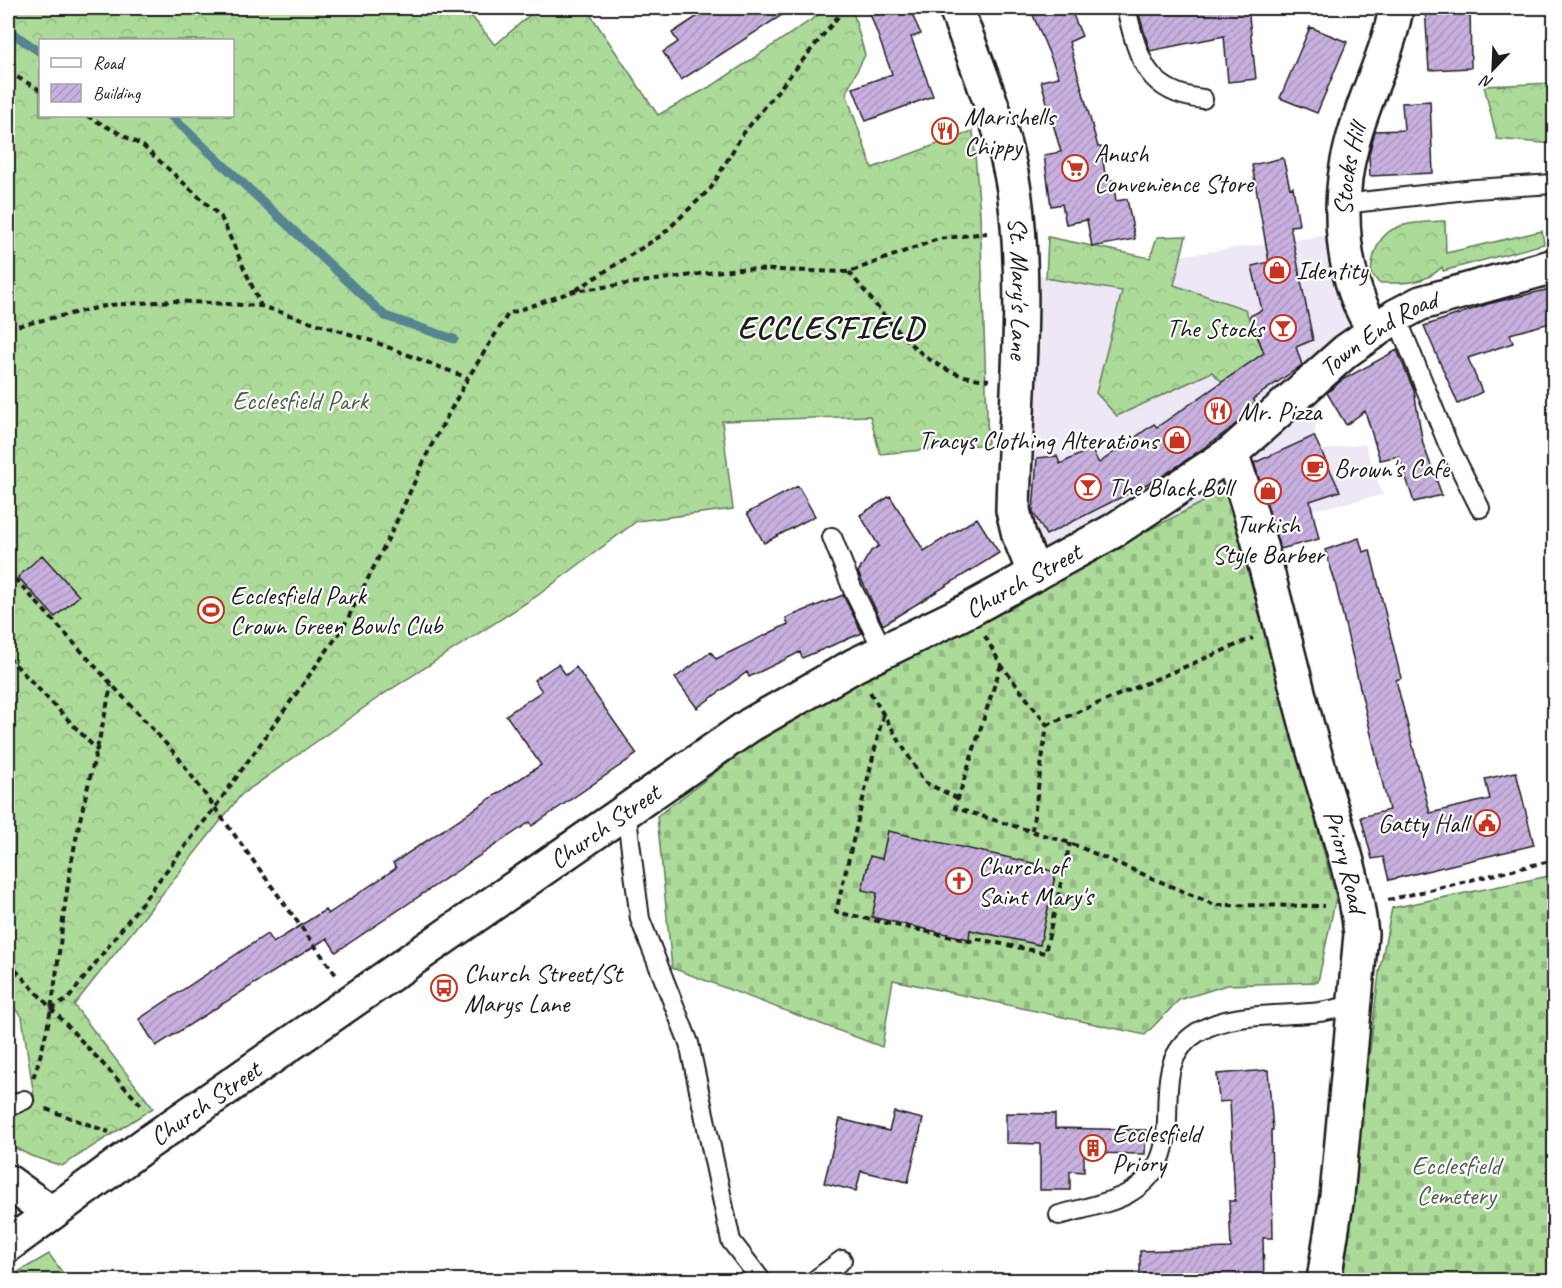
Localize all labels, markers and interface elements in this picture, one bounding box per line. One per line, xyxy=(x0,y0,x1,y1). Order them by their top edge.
legend xyxy=(39,39,234,117)
north arrow xyxy=(1463,39,1523,99)
text: Road xyxy=(93,52,126,74)
text: N xyxy=(1476,70,1496,93)
text: Building xyxy=(93,82,142,104)
place label: Marishells Chippy xyxy=(964,100,1057,163)
street label: Stocks Hill xyxy=(1326,115,1375,216)
restaurant icon: Marishells Chippy xyxy=(930,116,960,146)
place label: Anush Convenience Store xyxy=(1094,137,1256,200)
supermarket icon: Anush Convenience Store xyxy=(1060,153,1090,183)
street label: St. Mary's Lane xyxy=(1001,216,1037,362)
place label: Identity xyxy=(1296,254,1370,287)
shop icon: Identity xyxy=(1262,255,1292,285)
street label: Town End Road xyxy=(1312,282,1444,384)
district label: ECCLESFIELD xyxy=(738,307,926,348)
place label: The Stocks xyxy=(1166,312,1266,345)
bar icon: The Stocks xyxy=(1268,313,1298,343)
park label: Ecclesfield Park xyxy=(232,384,369,417)
place label: Mr. Pizza xyxy=(1238,395,1323,428)
restaurant icon: Mr. Pizza xyxy=(1203,396,1233,426)
place label: Tracys Clothing Alterations xyxy=(918,424,1160,457)
shop icon: Tracys Clothing Alterations xyxy=(1162,425,1192,455)
place label: Brown's Cafe xyxy=(1334,452,1451,485)
cafe icon: Brown's Cafe xyxy=(1300,453,1330,483)
place label: The Black Bull xyxy=(1108,471,1237,504)
bar icon: The Black Bull xyxy=(1073,472,1103,502)
shop icon: Turkish Style Barber xyxy=(1253,476,1283,506)
place label: Turkish Style Barber xyxy=(1212,508,1327,571)
street label: Church Street xyxy=(959,534,1089,626)
place label: Ecclesfield Park Crown Green Bowls Club xyxy=(230,579,444,642)
sports icon: Ecclesfield Park Crown Green Bowls Club xyxy=(196,595,226,625)
street label: Church Street xyxy=(543,775,668,876)
street label: Priory Road xyxy=(1316,806,1375,918)
place label: Gatty Hall xyxy=(1378,807,1473,840)
public building icon: Gatty Hall xyxy=(1472,808,1502,838)
place label: Church of Saint Mary's xyxy=(978,850,1095,913)
church icon: Church of Saint Mary's xyxy=(944,866,974,896)
place label: Church Street/St Marys Lane xyxy=(464,957,624,1020)
bus stop icon: Church Street/St Marys Lane xyxy=(429,973,459,1003)
street label: Church Street xyxy=(143,1052,269,1153)
place label: Ecclesfield Priory xyxy=(1112,1117,1205,1180)
building icon: Ecclesfield Priory xyxy=(1078,1133,1108,1163)
park label: Ecclesfield Cemetery xyxy=(1412,1149,1504,1212)

